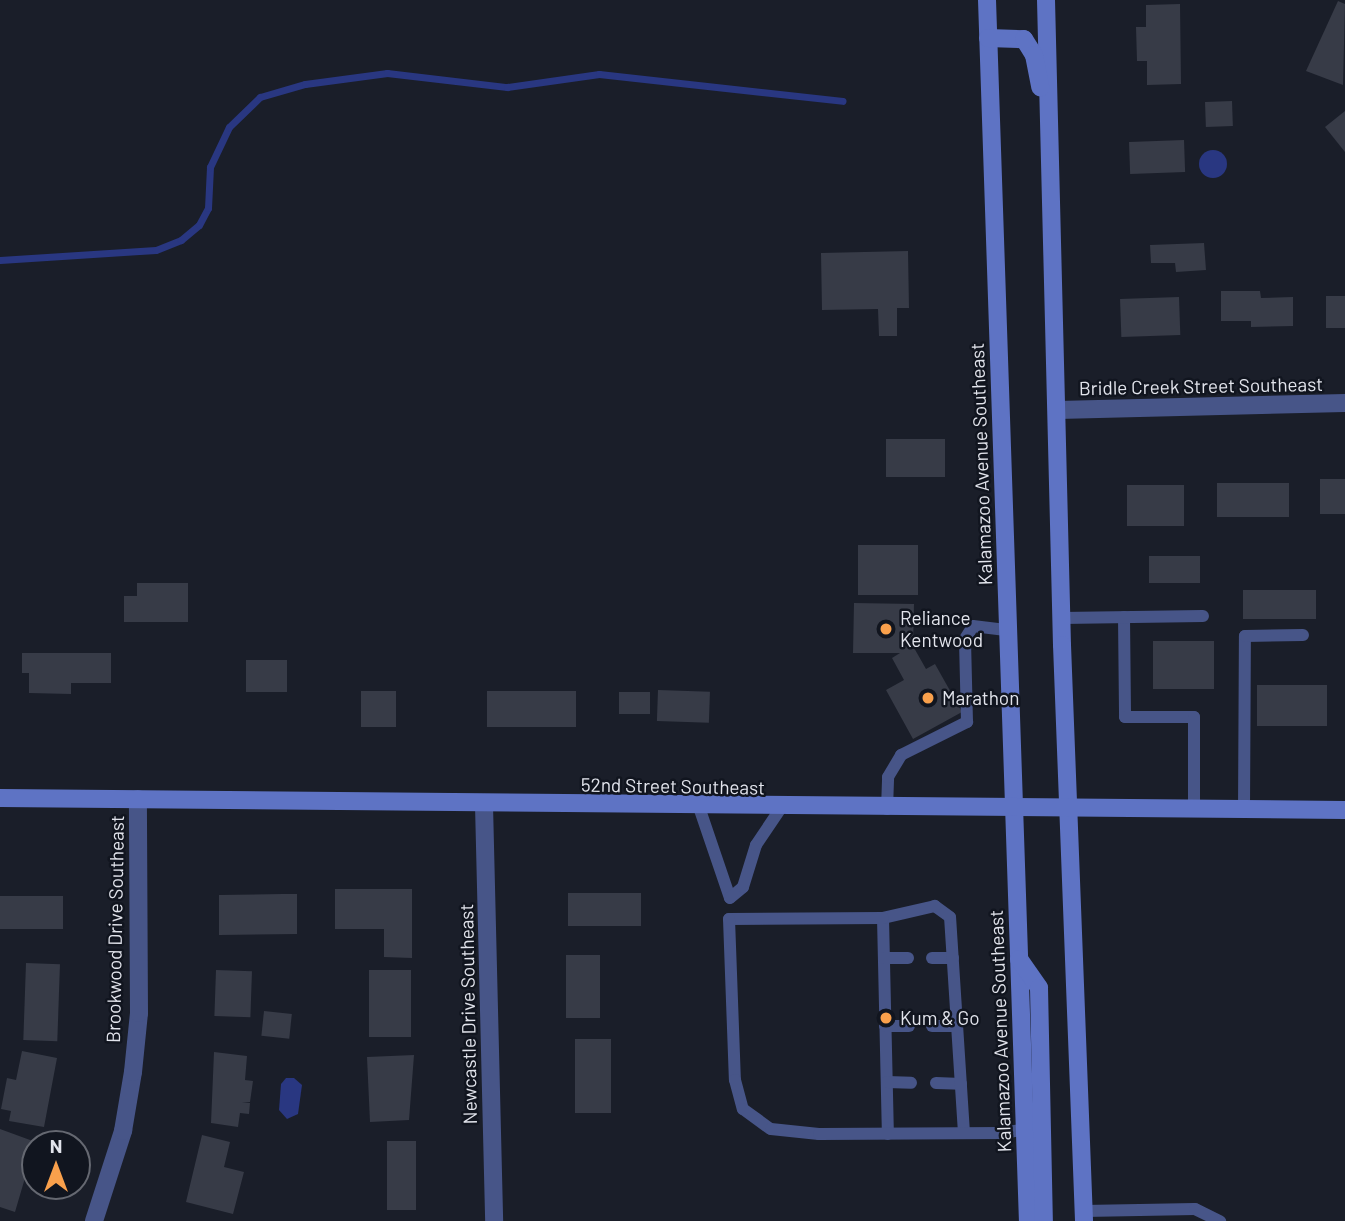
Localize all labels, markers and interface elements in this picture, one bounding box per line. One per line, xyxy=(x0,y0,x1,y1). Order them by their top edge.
street label: Kalamazoo Avenue Southeast xyxy=(965,342,997,586)
street label: Bridle Creek Street Southeast xyxy=(1079,372,1323,400)
place label: Reliance Kentwood xyxy=(900,607,983,651)
marker: Reliance Kentwood xyxy=(878,621,894,637)
place label: Marathon xyxy=(942,687,1019,709)
marker: Marathon xyxy=(920,690,936,706)
street label: 52nd Street Southeast xyxy=(581,773,765,799)
street label: Brookwood Drive Southeast xyxy=(102,815,128,1043)
street label: Newcastle Drive Southeast xyxy=(455,904,481,1124)
street label: Kalamazoo Avenue Southeast xyxy=(984,909,1016,1153)
place label: Kum & Go xyxy=(900,1007,980,1029)
marker: Kum & Go xyxy=(878,1010,894,1026)
north arrow xyxy=(21,1130,91,1200)
text: N xyxy=(50,1134,62,1157)

